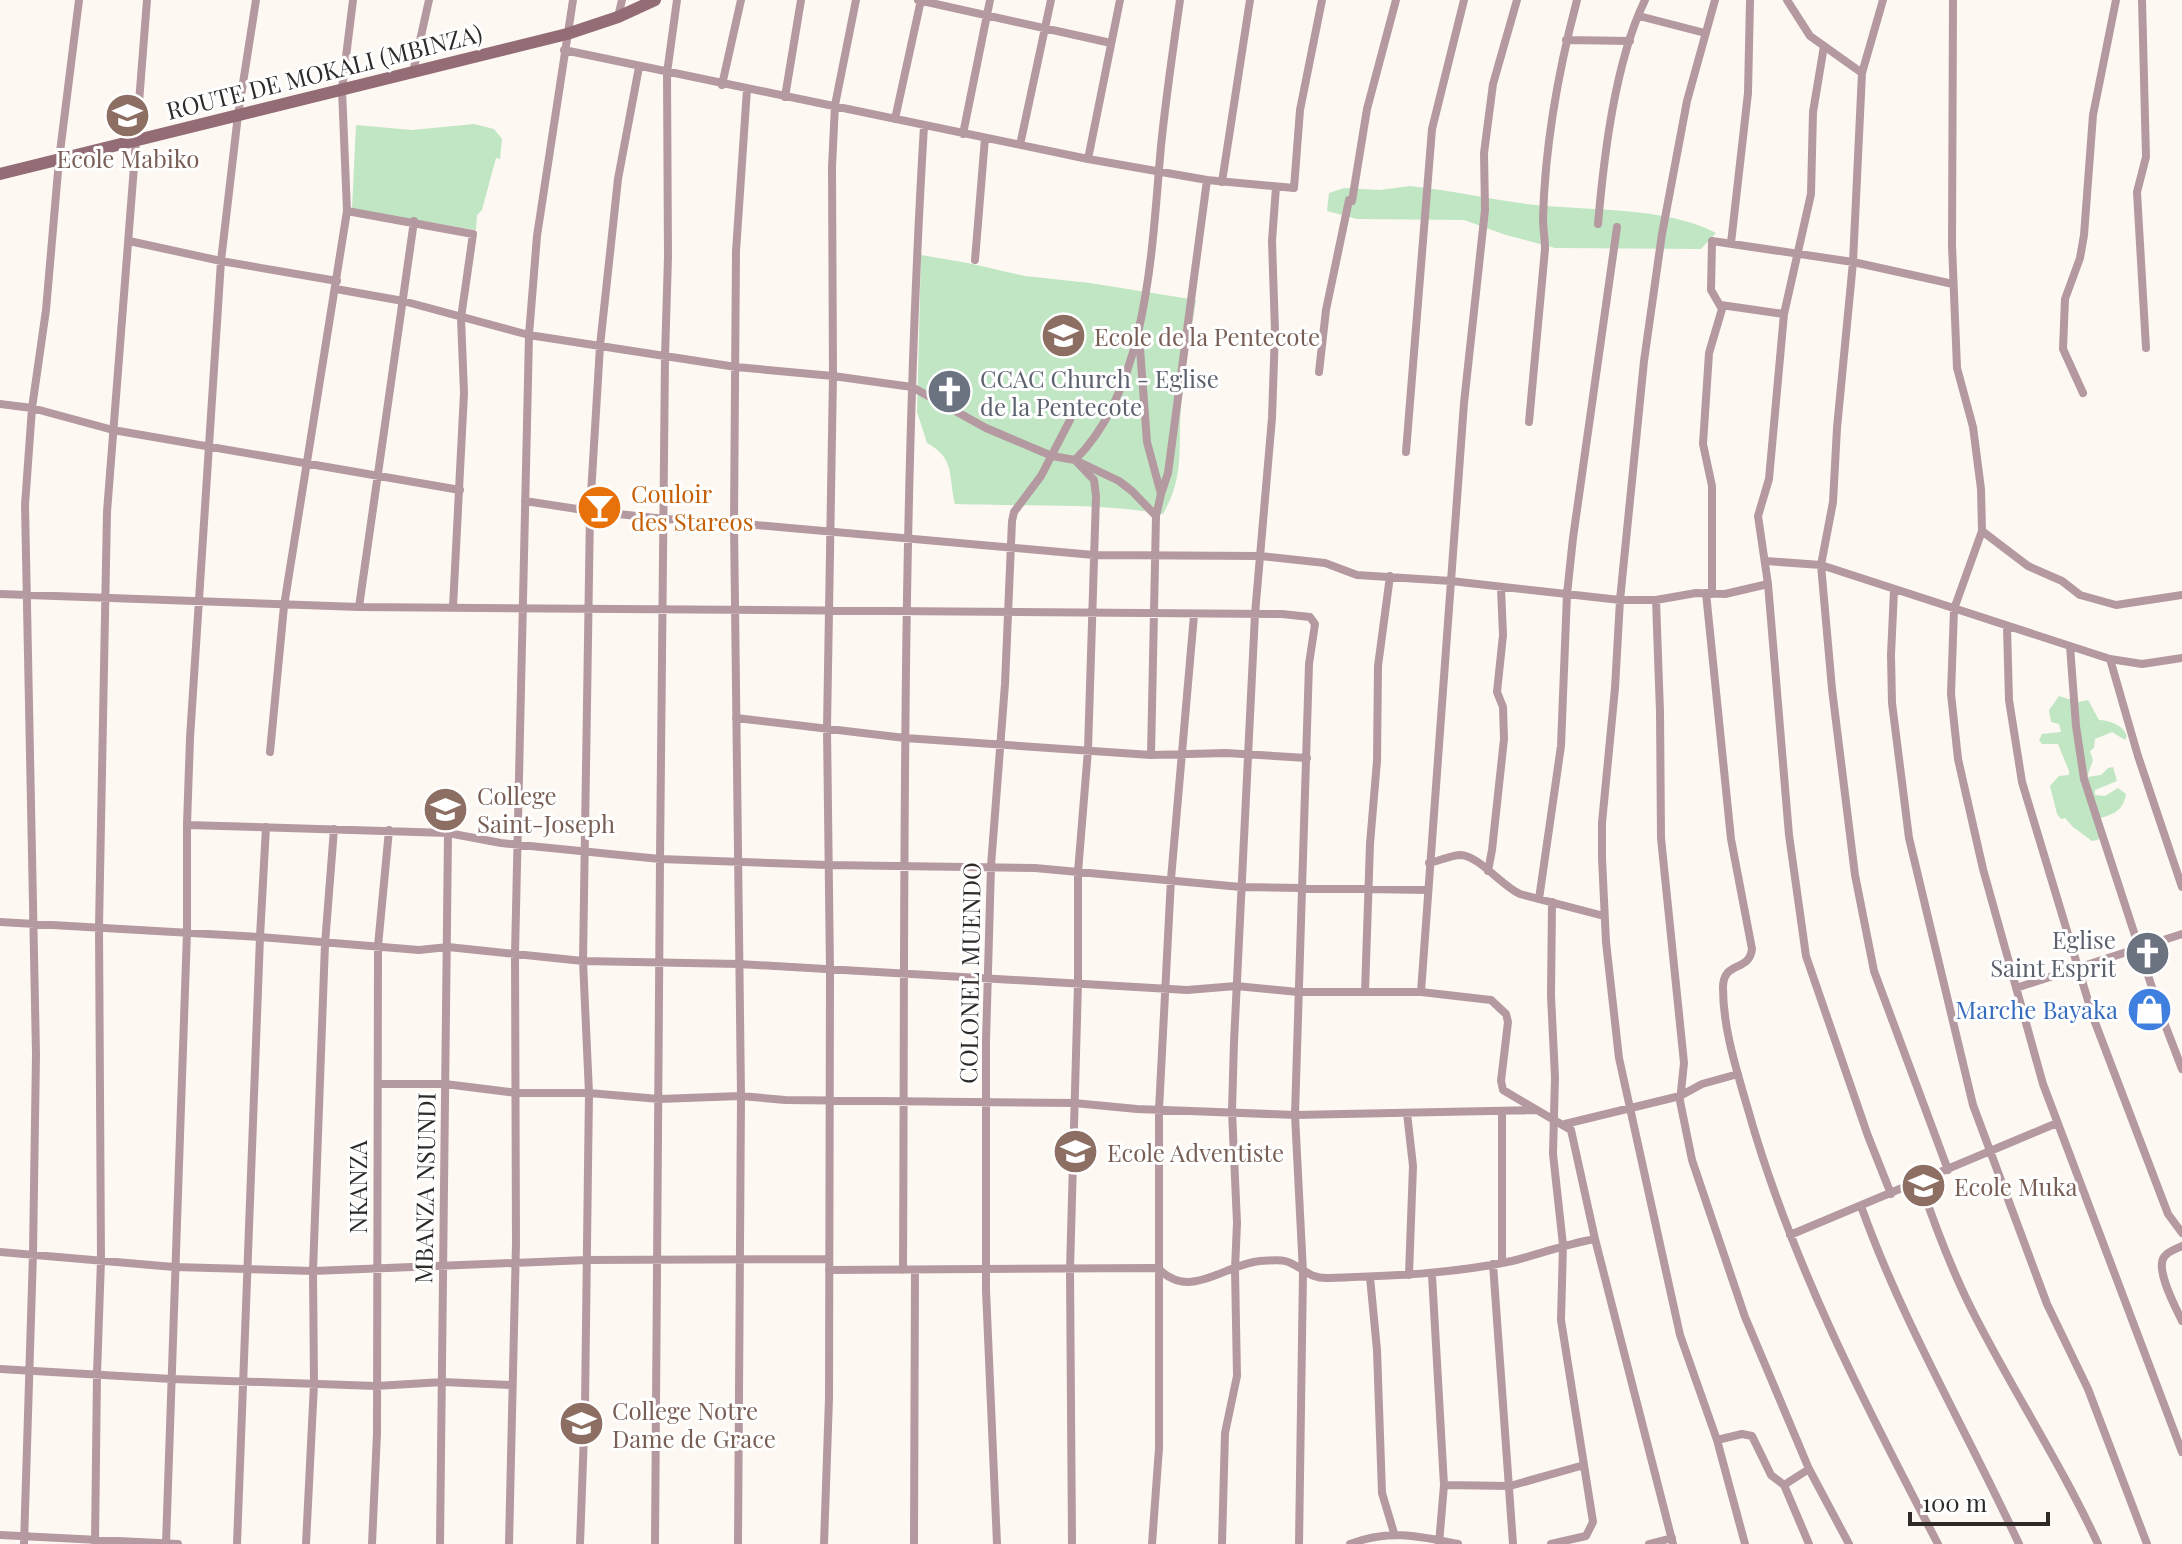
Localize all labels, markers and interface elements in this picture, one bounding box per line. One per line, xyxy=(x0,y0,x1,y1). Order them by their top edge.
street label: ROUTE DE MOKALI (MBINZA) xyxy=(163,16,485,126)
school or university icon: Ecole Mabiko xyxy=(104,92,152,140)
place label: Ecole Mabiko xyxy=(57,142,199,174)
school or university icon: Ecole de la Pentecote xyxy=(1039,312,1087,360)
place label: Ecole de la Pentecote xyxy=(1094,320,1320,352)
place label: CCAC Church - Eglise de la Pentecote xyxy=(980,362,1219,422)
church icon: CCAC Church - Eglise de la Pentecote xyxy=(925,368,973,416)
place label: Couloir des Stareos xyxy=(631,477,753,537)
bar icon: Couloir des Stareos xyxy=(576,483,624,531)
place label: College Saint-Joseph xyxy=(477,779,615,839)
school or university icon: College Saint-Joseph xyxy=(422,785,470,833)
street label: COLONEL MUENDO xyxy=(951,862,987,1084)
place label: Eglise Saint Esprit xyxy=(1990,923,2116,983)
church icon: Eglise Saint Esprit xyxy=(2123,929,2171,977)
shop icon: Marche Bayaka xyxy=(2125,985,2173,1033)
place label: Marche Bayaka xyxy=(1956,993,2118,1025)
street label: MBANZA NSUNDI xyxy=(406,1092,442,1284)
school or university icon: Ecole Adventiste xyxy=(1052,1128,1100,1176)
place label: Ecole Adventiste xyxy=(1107,1136,1284,1168)
street label: NKANZA xyxy=(341,1139,373,1234)
school or university icon: Ecole Muka xyxy=(1899,1162,1947,1210)
place label: Ecole Muka xyxy=(1954,1170,2077,1202)
place label: College Notre Dame de Grace xyxy=(612,1394,776,1454)
school or university icon: College Notre Dame de Grace xyxy=(557,1400,605,1448)
scale bar xyxy=(1910,1476,2048,1526)
text: 100 m xyxy=(1922,1486,1987,1518)

